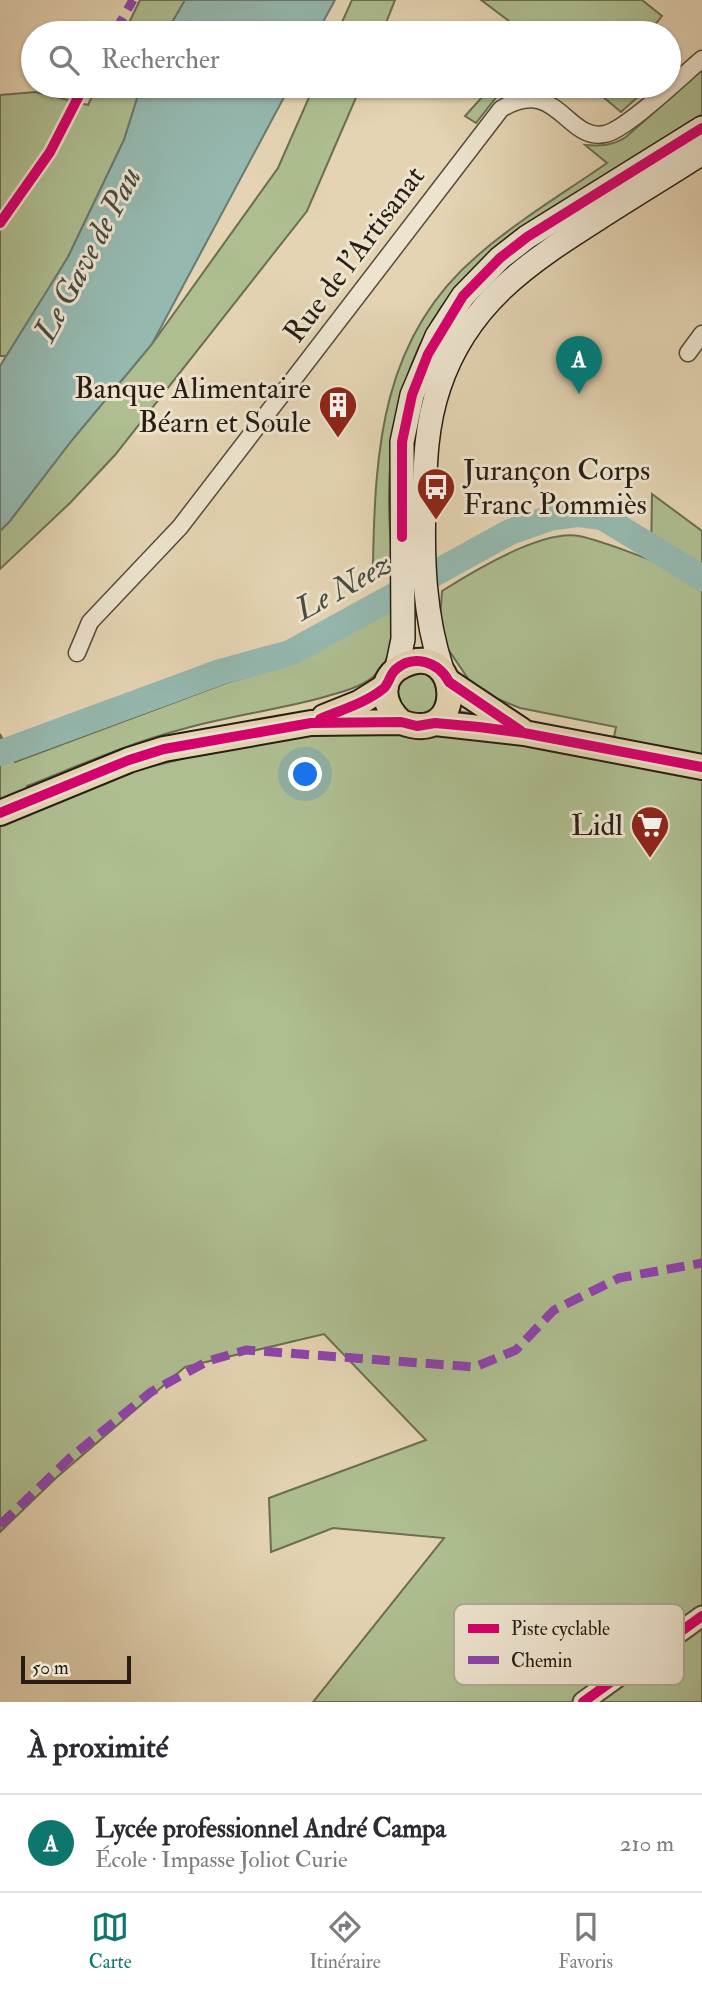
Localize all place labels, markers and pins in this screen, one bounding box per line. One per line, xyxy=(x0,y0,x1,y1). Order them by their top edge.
pin: A xyxy=(556,336,602,394)
place label: Banque Alimentaire Béarn et Soule xyxy=(74,370,311,441)
building icon: Banque Alimentaire Béarn et Soule xyxy=(317,384,359,439)
place label: Jurançon Corps Franc Pommiès xyxy=(462,452,650,523)
bus stop icon: Jurançon Corps Franc Pommiès xyxy=(415,466,457,521)
supermarket icon: Lidl xyxy=(629,804,671,859)
place label: Lidl xyxy=(571,807,623,844)

